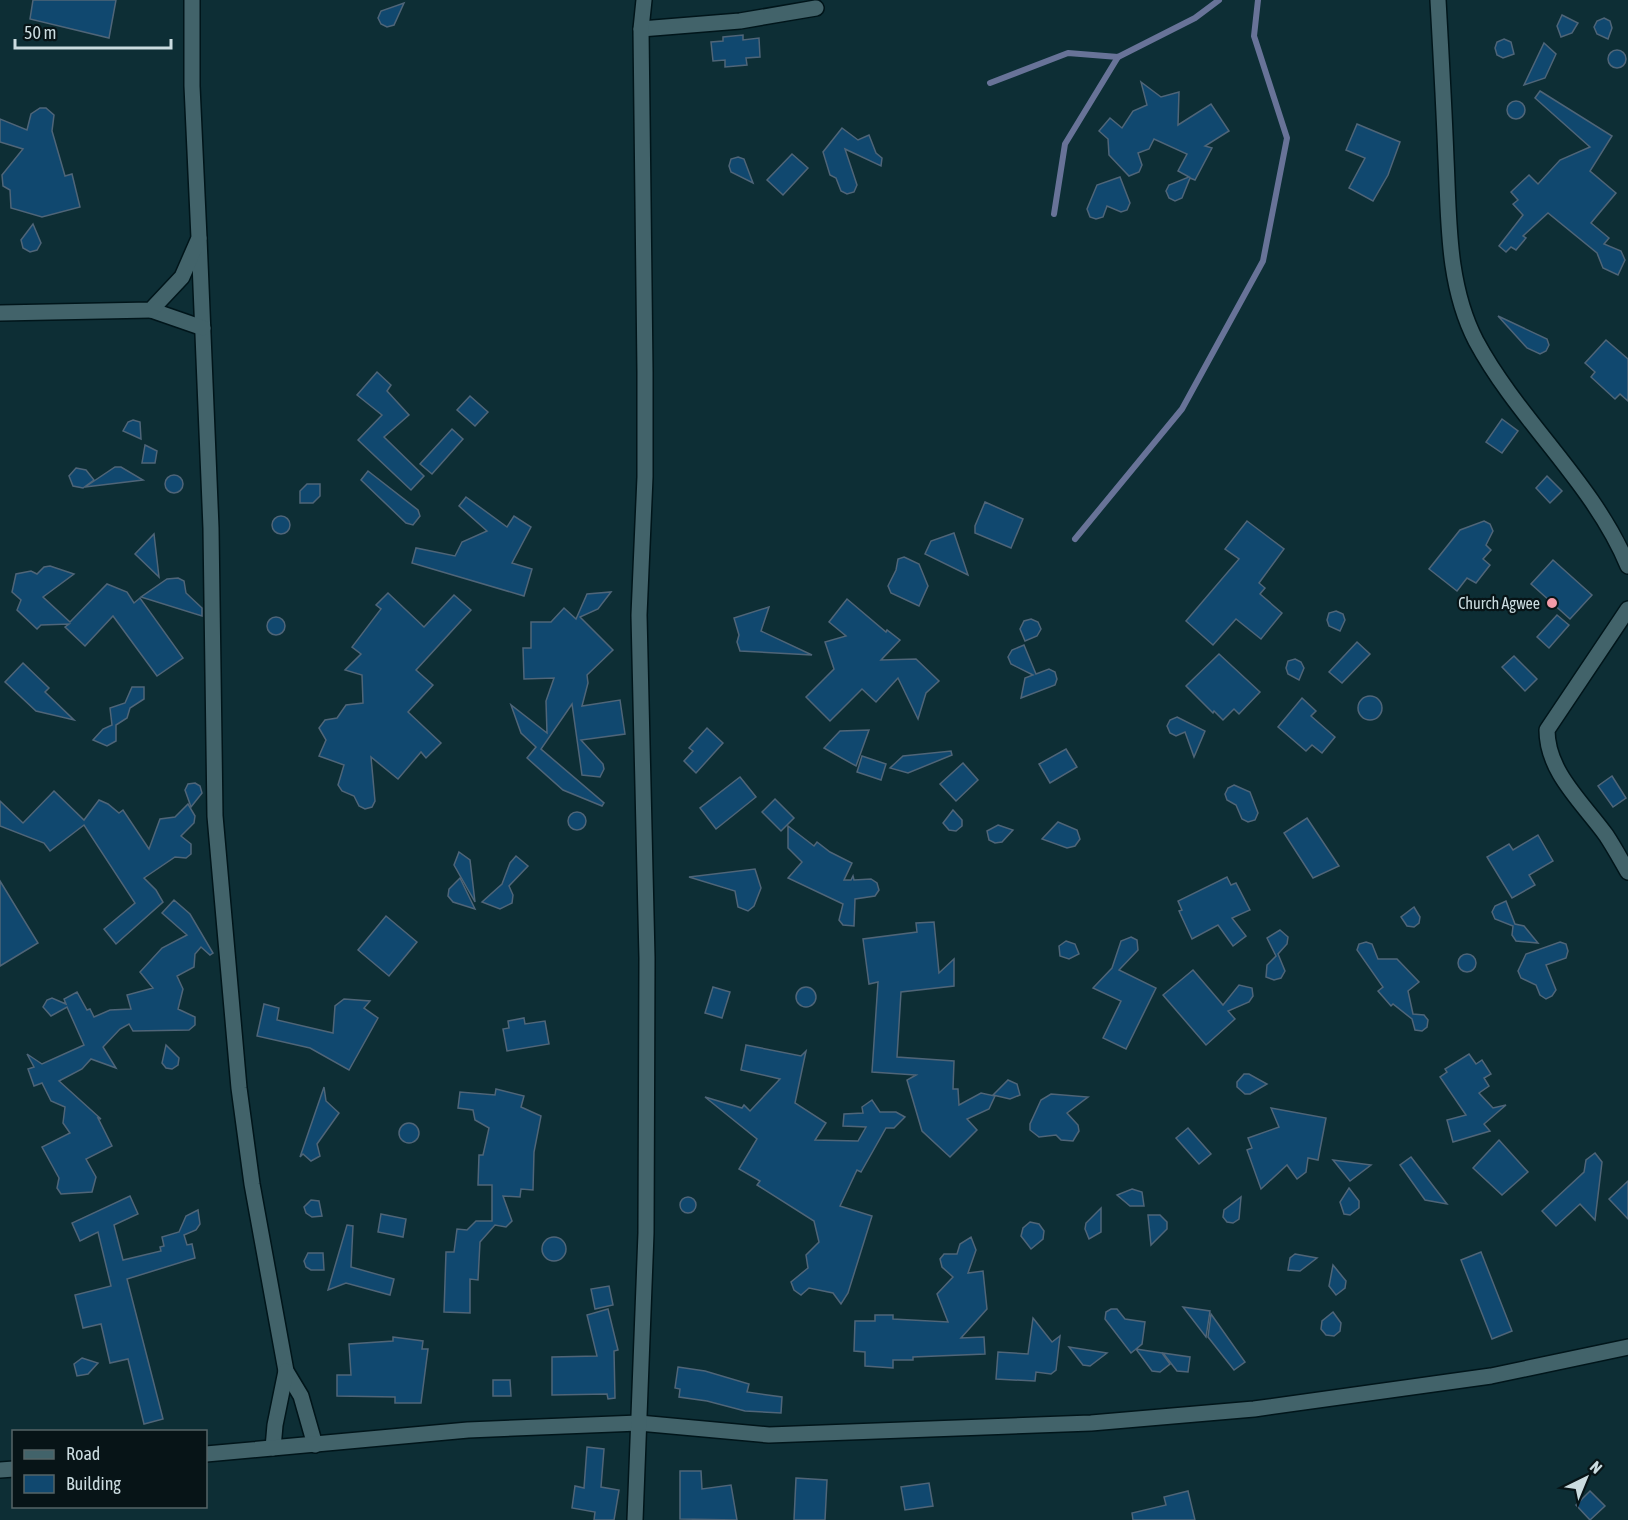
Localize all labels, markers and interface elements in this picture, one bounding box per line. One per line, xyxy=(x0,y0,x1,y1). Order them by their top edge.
scale bar xyxy=(15,12,171,50)
text: 50 m xyxy=(24,22,56,43)
place label: Church Agwee xyxy=(1458,594,1540,613)
marker: Church Agwee xyxy=(1545,596,1559,610)
legend xyxy=(12,1430,207,1508)
text: Road xyxy=(66,1443,100,1464)
north arrow xyxy=(1556,1448,1616,1508)
text: N xyxy=(1587,1457,1606,1477)
text: Building xyxy=(66,1473,121,1494)

